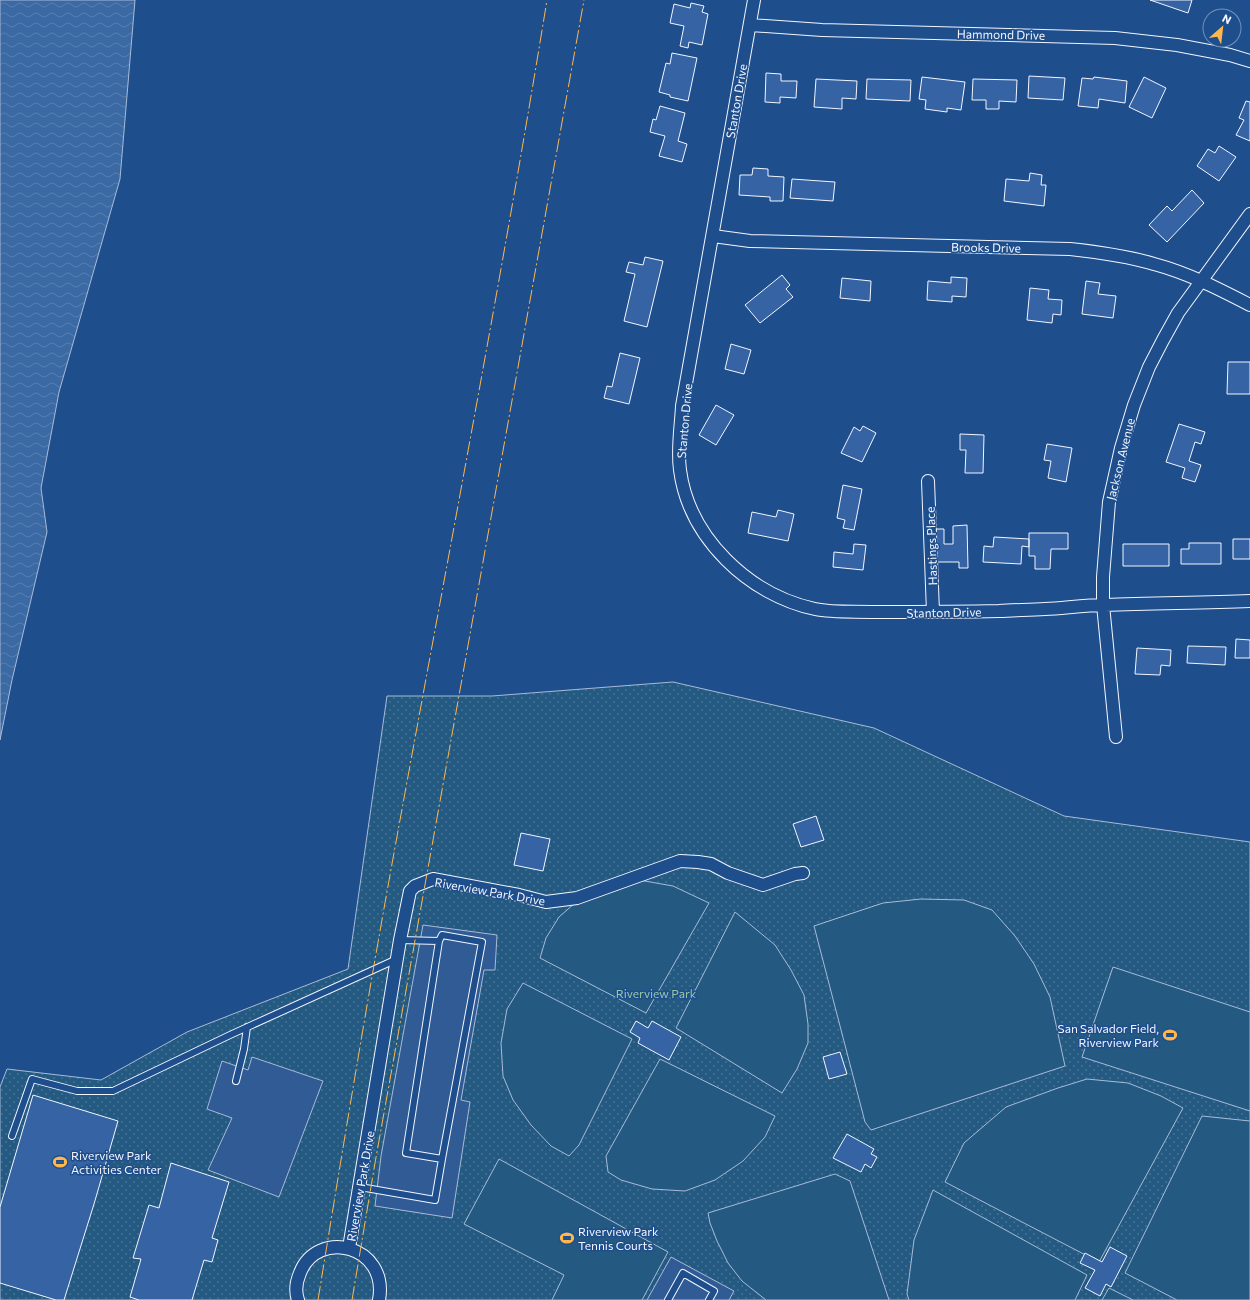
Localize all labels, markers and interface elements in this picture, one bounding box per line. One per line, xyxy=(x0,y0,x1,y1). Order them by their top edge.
north arrow xyxy=(1202,8,1242,48)
text: N xyxy=(1220,11,1234,26)
street label: Hammond Drive xyxy=(957,26,1045,42)
street label: Stanton Drive xyxy=(723,63,749,139)
street label: Brooks Drive xyxy=(951,239,1021,255)
street label: Stanton Drive xyxy=(674,383,694,459)
street label: Jackson Avenue xyxy=(1103,417,1138,502)
street label: Hastings Place xyxy=(923,506,939,586)
street label: Stanton Drive xyxy=(906,604,982,620)
street label: Riverview Park Drive xyxy=(434,874,546,908)
park label: Riverview Park xyxy=(616,986,697,1000)
place label: San Salvador Field, Riverview Park xyxy=(1058,1021,1159,1049)
sports icon: San Salvador Field, Riverview Park xyxy=(1162,1027,1178,1043)
street label: Riverview Park Drive xyxy=(343,1130,377,1242)
place label: Riverview Park Activities Center xyxy=(71,1148,162,1176)
sports icon: Riverview Park Activities Center xyxy=(52,1154,68,1170)
place label: Riverview Park Tennis Courts xyxy=(578,1224,659,1252)
sports icon: Riverview Park Tennis Courts xyxy=(559,1230,575,1246)

